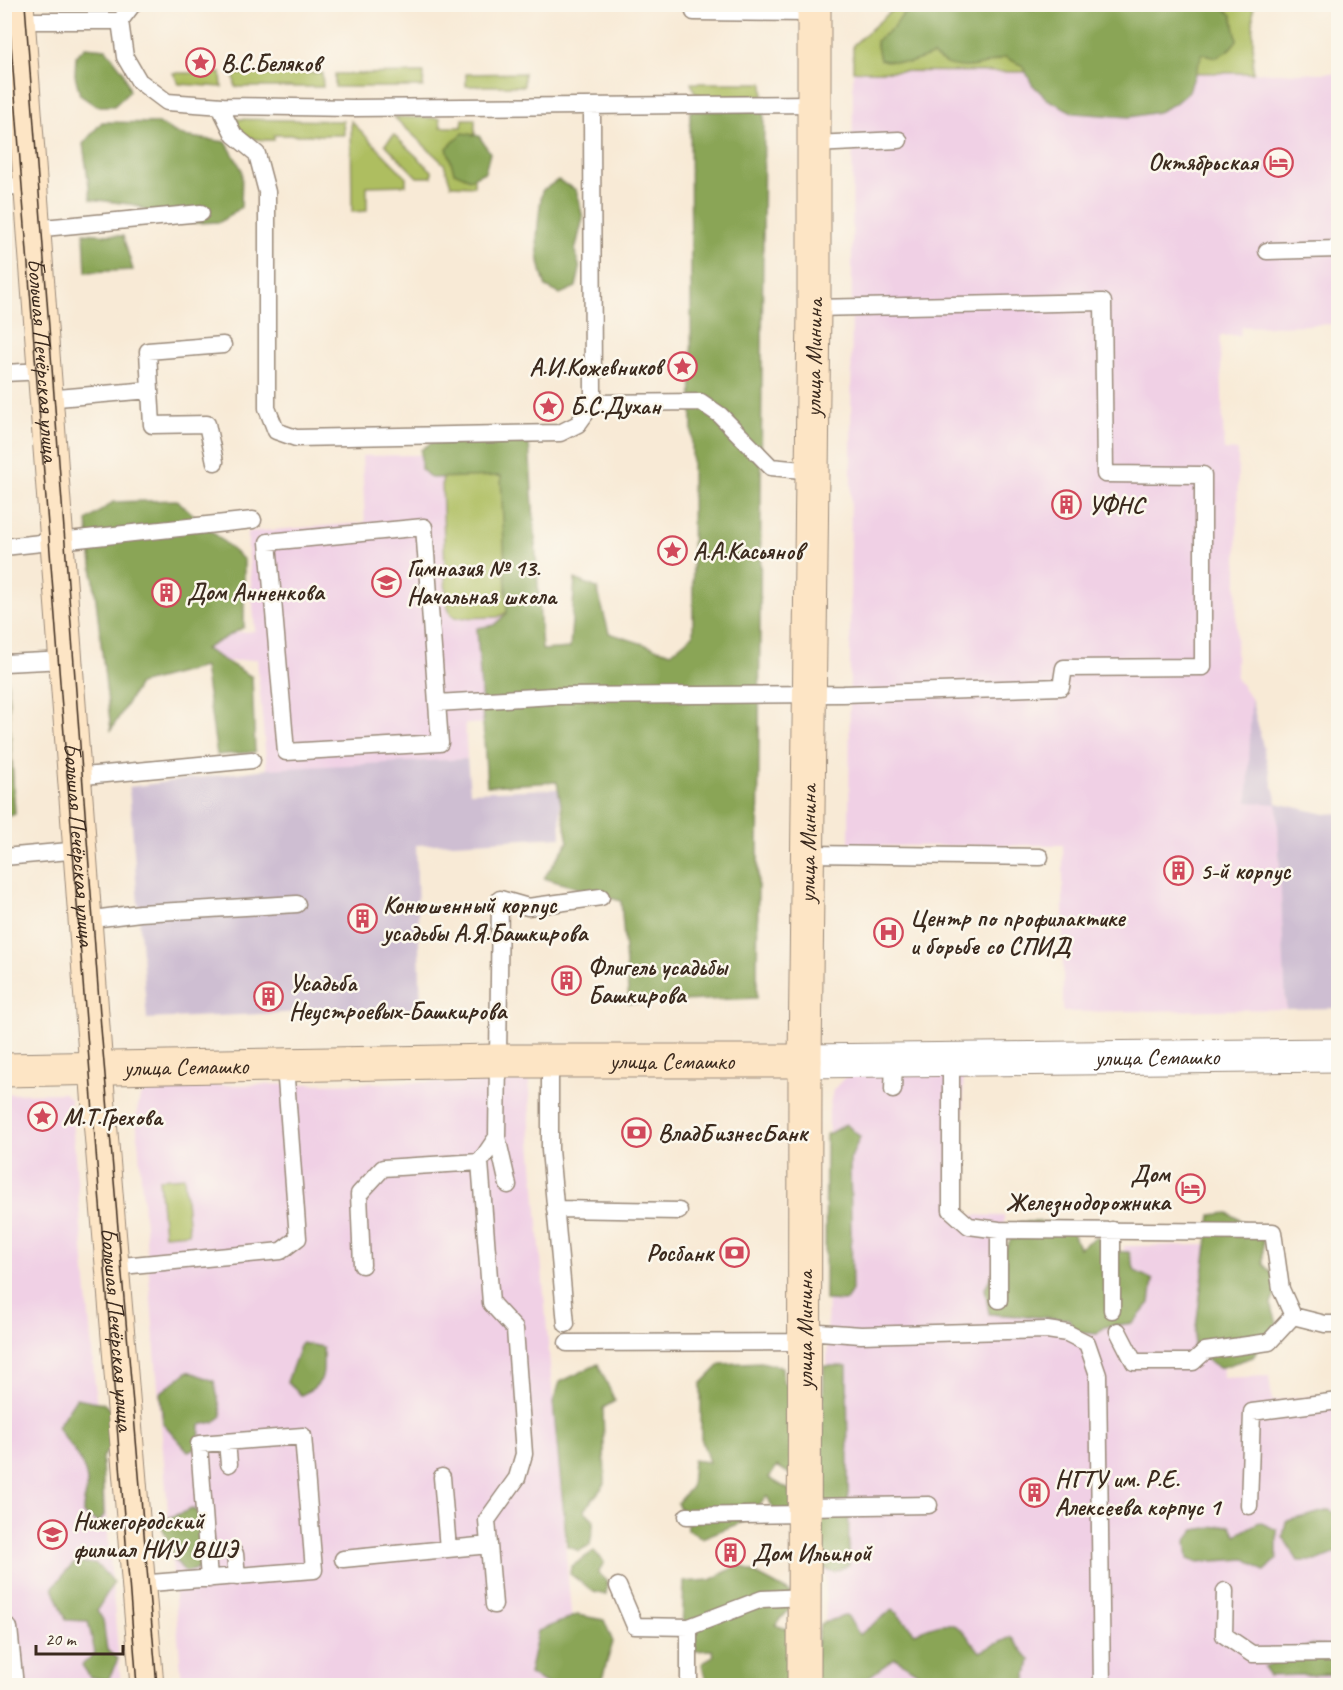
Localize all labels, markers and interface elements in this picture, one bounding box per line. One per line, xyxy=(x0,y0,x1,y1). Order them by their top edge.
place icon: В.С.Беляков xyxy=(184,47,216,79)
place label: В.С.Беляков xyxy=(221,48,325,78)
hotel icon: Октябрьская xyxy=(1263,146,1295,178)
place label: Октябрьская xyxy=(1148,147,1260,177)
street label: Большая Печёрская улица xyxy=(21,257,66,464)
street label: улица Минина xyxy=(798,297,829,419)
place icon: А.И.Кожевников xyxy=(667,351,699,383)
place label: А.И.Кожевников xyxy=(529,352,666,382)
place icon: Б.С.Духан xyxy=(533,390,565,422)
place label: Б.С.Духан xyxy=(570,391,662,421)
building icon: УФНС xyxy=(1051,489,1083,521)
place label: УФНС xyxy=(1088,490,1147,520)
place icon: А.А.Касьянов xyxy=(656,535,688,567)
place label: А.А.Касьянов xyxy=(693,536,808,566)
place label: Гимназия № 13. Начальная школа xyxy=(407,553,558,611)
school or university icon: Гимназия № 13. Начальная школа xyxy=(370,566,402,598)
building icon: Дом Анненкова xyxy=(150,576,182,608)
place label: Дом Анненкова xyxy=(187,577,326,607)
street label: Большая Печёрская улица xyxy=(57,742,102,949)
street label: улица Минина xyxy=(792,783,823,905)
building icon: 5-й корпус xyxy=(1163,855,1195,887)
place label: 5-й корпус xyxy=(1200,856,1292,886)
place label: Конюшенный корпус усадьбы А.Я.Башкирова xyxy=(381,890,589,948)
building icon: Конюшенный корпус усадьбы А.Я.Башкирова xyxy=(346,903,378,935)
place label: Центр по профилактике и борьбе со СПИД xyxy=(910,903,1126,961)
hospital icon: Центр по профилактике и борьбе со СПИД xyxy=(873,916,905,948)
place label: Флигель усадьбы Башкирова xyxy=(588,952,729,1010)
building icon: Флигель усадьбы Башкирова xyxy=(551,965,583,997)
place label: Усадьба Неустроевых-Башкирова xyxy=(289,968,509,1026)
building icon: Усадьба Неустроевых-Башкирова xyxy=(252,981,284,1013)
street label: улица Семашко xyxy=(1092,1041,1221,1073)
street label: улица Семашко xyxy=(607,1046,736,1076)
street label: улица Семашко xyxy=(121,1051,250,1083)
place icon: М.Т.Грехова xyxy=(26,1101,58,1133)
place label: М.Т.Грехова xyxy=(63,1102,165,1132)
bank icon: ВладБизнесБанк xyxy=(621,1117,653,1149)
place label: ВладБизнесБанк xyxy=(658,1118,810,1148)
place label: Дом Железнодорожника xyxy=(1006,1159,1172,1218)
hotel icon: Дом Железнодорожника xyxy=(1175,1172,1207,1204)
street label: Большая Печёрская улица xyxy=(94,1226,141,1434)
bank icon: Росбанк xyxy=(718,1237,750,1269)
place label: Росбанк xyxy=(646,1238,715,1268)
street label: улица Минина xyxy=(789,1269,820,1391)
place label: НГТУ им. Р.Е. Алексеева корпус 1 xyxy=(1055,1464,1223,1522)
building icon: НГТУ им. Р.Е. Алексеева корпус 1 xyxy=(1018,1477,1050,1509)
place label: Нижегородский филиал НИУ ВШЭ xyxy=(73,1506,239,1564)
school or university icon: Нижегородский филиал НИУ ВШЭ xyxy=(36,1519,68,1551)
building icon: Дом Ильиной xyxy=(715,1537,747,1569)
place label: Дом Ильиной xyxy=(752,1538,873,1568)
scale bar xyxy=(36,1618,123,1656)
text: 20 m xyxy=(45,1628,78,1650)

